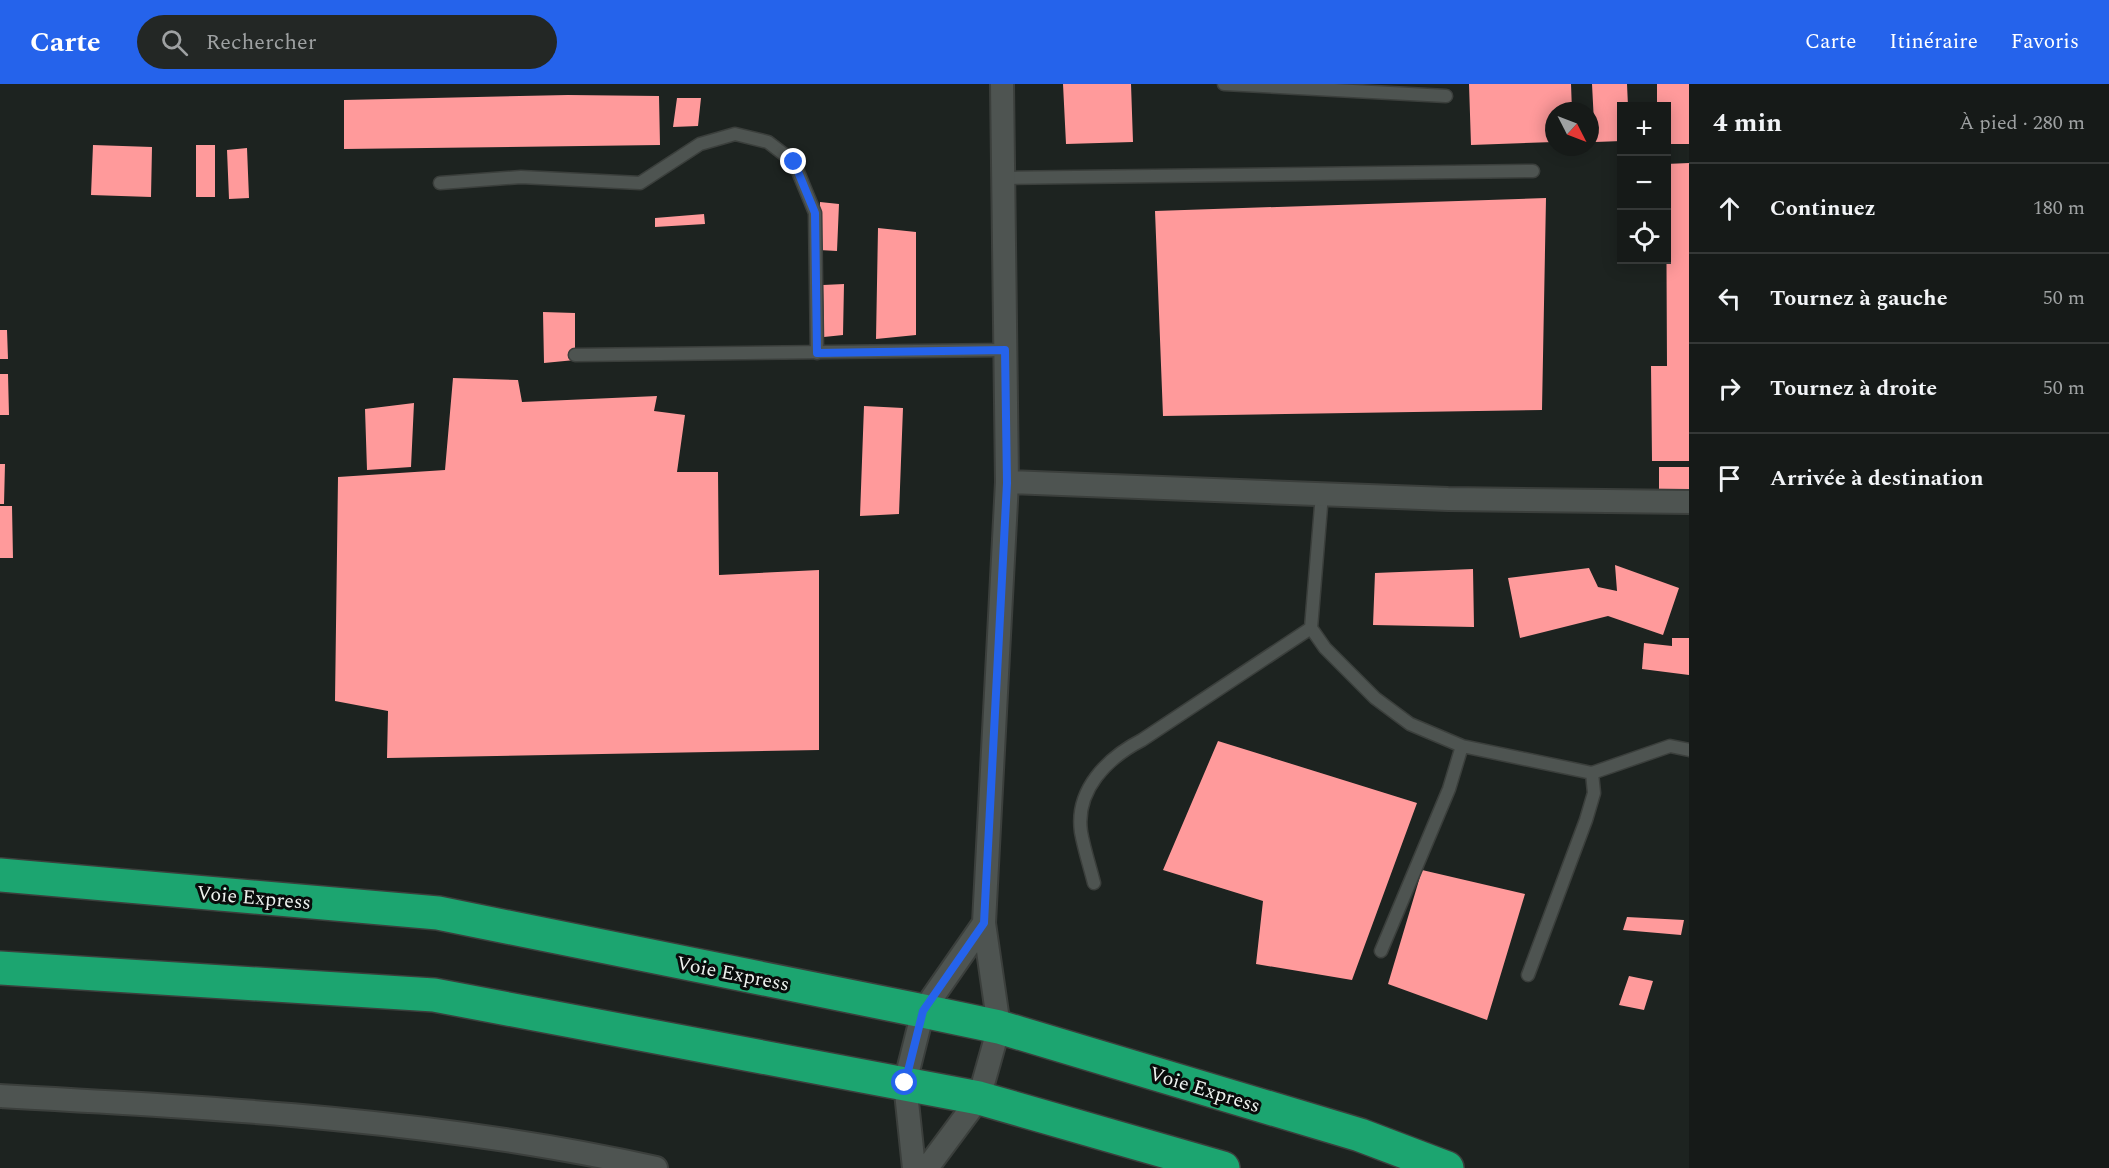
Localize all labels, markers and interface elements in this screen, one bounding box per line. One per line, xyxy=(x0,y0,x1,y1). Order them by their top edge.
search box xyxy=(137,15,557,69)
text: Carte xyxy=(30,21,101,64)
icon: search xyxy=(158,26,191,59)
text: Rechercher xyxy=(206,26,316,59)
text: Carte xyxy=(1805,26,1856,58)
text: Itinéraire xyxy=(1889,26,1978,58)
text: Favoris xyxy=(2011,26,2079,58)
north arrow xyxy=(1545,102,1599,156)
map controls xyxy=(1617,102,1671,264)
button: + xyxy=(1617,102,1671,156)
text: 4 min xyxy=(1713,103,1782,143)
text: À pied · 280 m xyxy=(1959,108,2085,138)
route end xyxy=(780,148,806,174)
button: − xyxy=(1617,156,1671,210)
icon: ahead xyxy=(1713,192,1746,225)
text: Continuez xyxy=(1770,192,1876,225)
text: 180 m xyxy=(2033,193,2085,223)
button: locate xyxy=(1617,210,1671,264)
icon: left xyxy=(1713,282,1746,315)
text: Tournez à gauche xyxy=(1770,282,1948,315)
text: 50 m xyxy=(2043,283,2085,313)
icon: right xyxy=(1713,372,1746,405)
text: Tournez à droite xyxy=(1770,372,1937,405)
text: 50 m xyxy=(2043,373,2085,403)
icon: arrive xyxy=(1713,462,1746,495)
text: Arrivée à destination xyxy=(1770,462,1984,495)
street label: Voie Express xyxy=(196,878,312,918)
street label: Voie Express xyxy=(674,948,792,1000)
street label: Voie Express xyxy=(1146,1059,1264,1121)
route start xyxy=(891,1069,917,1095)

